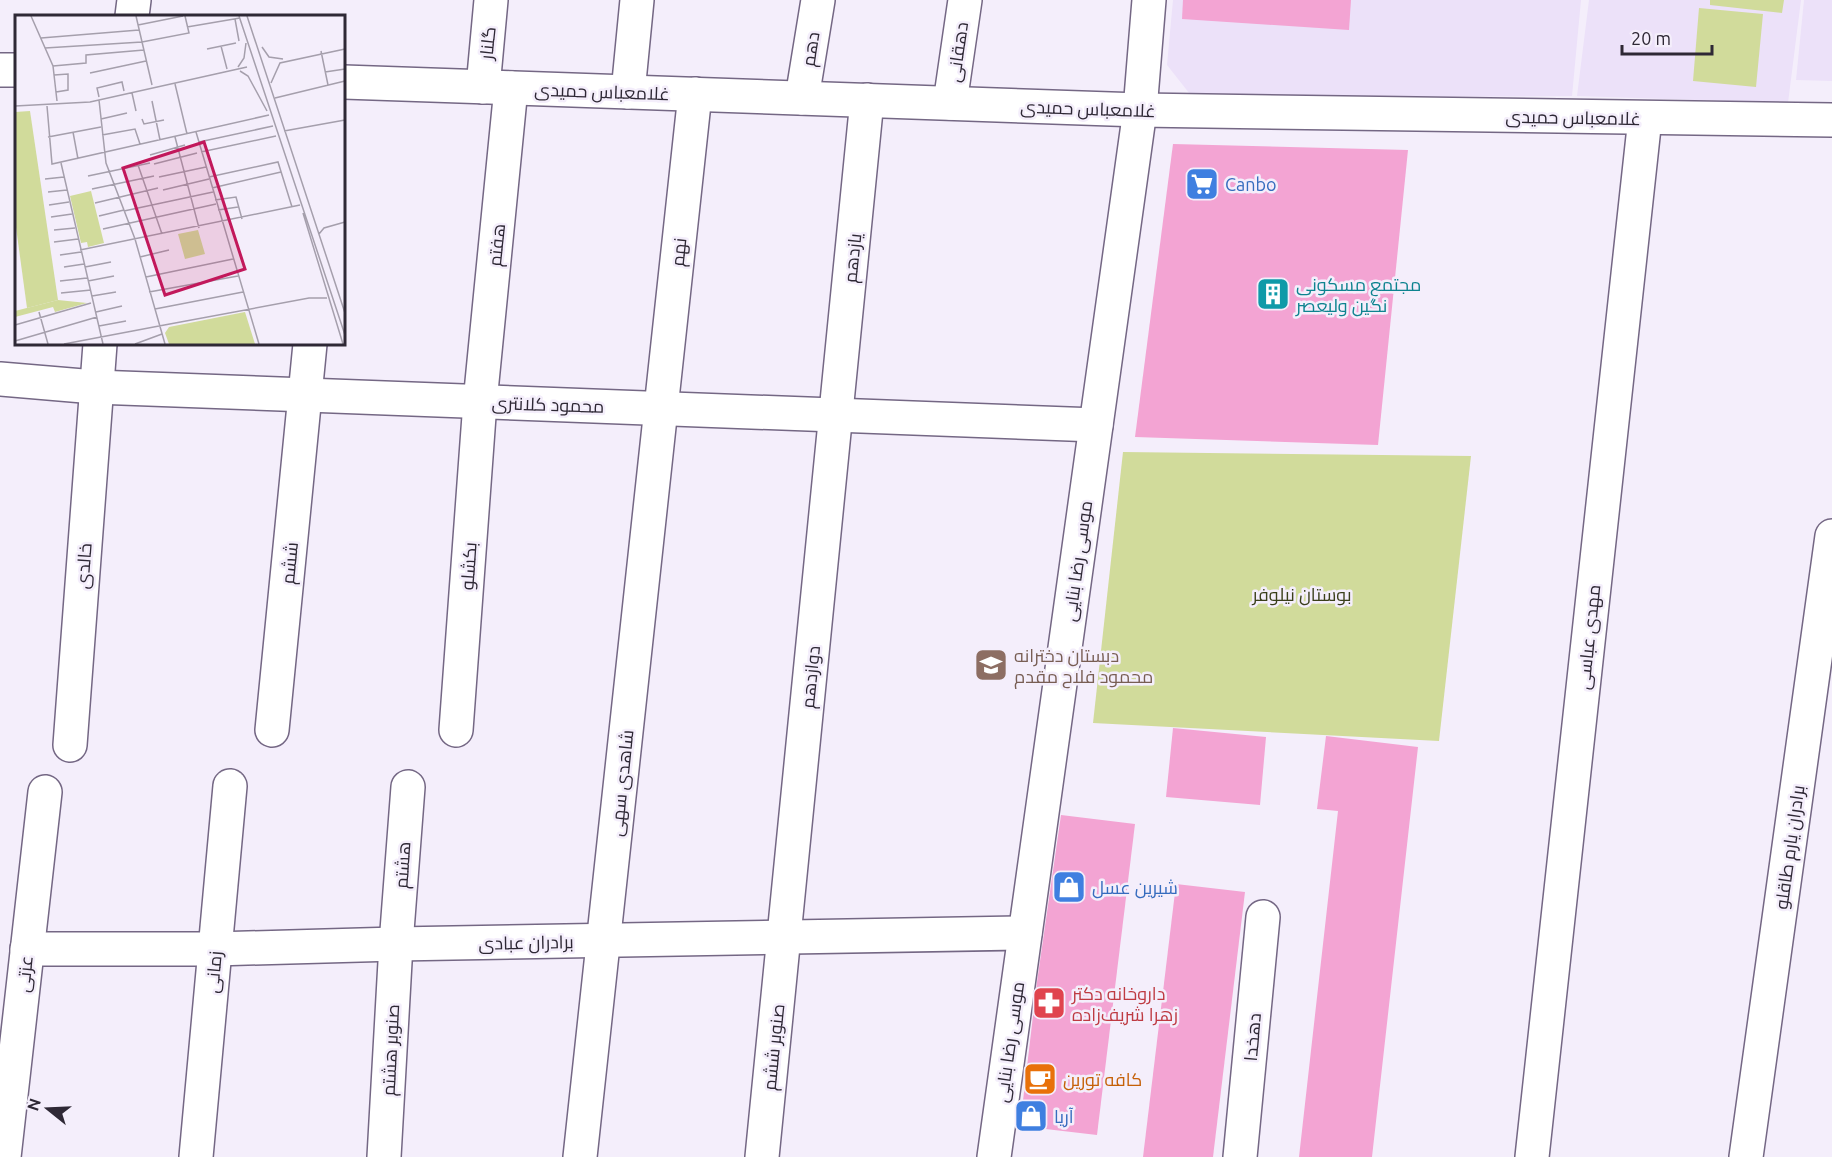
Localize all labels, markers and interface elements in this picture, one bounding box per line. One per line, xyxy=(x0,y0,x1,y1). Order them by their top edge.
inset map xyxy=(15,15,345,345)
scale bar xyxy=(1622,18,1712,56)
street label: دهقانی xyxy=(943,21,973,84)
street label: گلنار xyxy=(475,26,501,62)
text: 20 m xyxy=(1631,28,1671,48)
street label: دهم xyxy=(797,30,826,68)
street label: غلامعباس حمیدی xyxy=(534,79,670,105)
street label: غلامعباس حمیدی xyxy=(1020,96,1156,122)
street label: غلامعباس حمیدی xyxy=(1505,106,1641,130)
supermarket icon: Canbo xyxy=(1184,166,1220,202)
place label: Canbo xyxy=(1225,174,1277,194)
street label: هفتم xyxy=(484,223,511,268)
street label: یازدهم xyxy=(839,232,868,284)
street label: نهم xyxy=(667,237,692,268)
place label: مجتمع مسکونی نگین ولیعصر xyxy=(1295,274,1421,317)
building icon: مجتمع مسکونی نگین ولیعصر xyxy=(1255,276,1291,312)
street label: محمود کلانتری xyxy=(491,392,605,418)
street label: موسی رضا بنایی xyxy=(1059,499,1097,623)
street label: ششم xyxy=(277,541,304,585)
street label: بکشلو xyxy=(456,541,482,591)
street label: خالدی xyxy=(71,542,97,590)
park label: بوستان نیلوفر xyxy=(1251,584,1352,606)
street label: مهدی عباسی xyxy=(1573,584,1605,691)
street label: دوازدهم xyxy=(797,645,826,710)
place label: دبستان دخترانه محمود فلاح مقدم xyxy=(1014,645,1153,689)
school or university icon: دبستان دخترانه محمود فلاح مقدم xyxy=(973,647,1009,683)
street label: شاهدی سهی xyxy=(605,729,639,838)
street label: برادران یارم طاقلو xyxy=(1770,784,1811,911)
street label: هشتم xyxy=(390,841,417,889)
shop icon: شیرین عسل xyxy=(1051,869,1087,905)
place label: شیرین عسل xyxy=(1092,877,1178,899)
street label: برادران عبادی xyxy=(478,931,574,955)
street label: زمانی xyxy=(201,950,227,994)
street label: عزتی xyxy=(12,955,38,994)
street label: موسی رضا بنایی xyxy=(991,980,1029,1104)
place label: داروخانه دکتر زهرا شریف‌زاده xyxy=(1071,983,1178,1026)
pharmacy icon: داروخانه دکتر زهرا شریف‌زاده xyxy=(1031,985,1067,1021)
street label: صنوبر ششم xyxy=(759,1003,790,1092)
street label: صنوبر هشتم xyxy=(378,1004,405,1096)
street label: دهخدا xyxy=(1240,1012,1264,1062)
cafe icon: کافه تورین xyxy=(1022,1061,1058,1097)
place label: کافه تورین xyxy=(1063,1069,1142,1091)
north arrow xyxy=(18,1079,78,1139)
text: N xyxy=(23,1096,44,1113)
shop icon: آریا xyxy=(1013,1098,1049,1134)
place label: آریا xyxy=(1054,1106,1074,1128)

